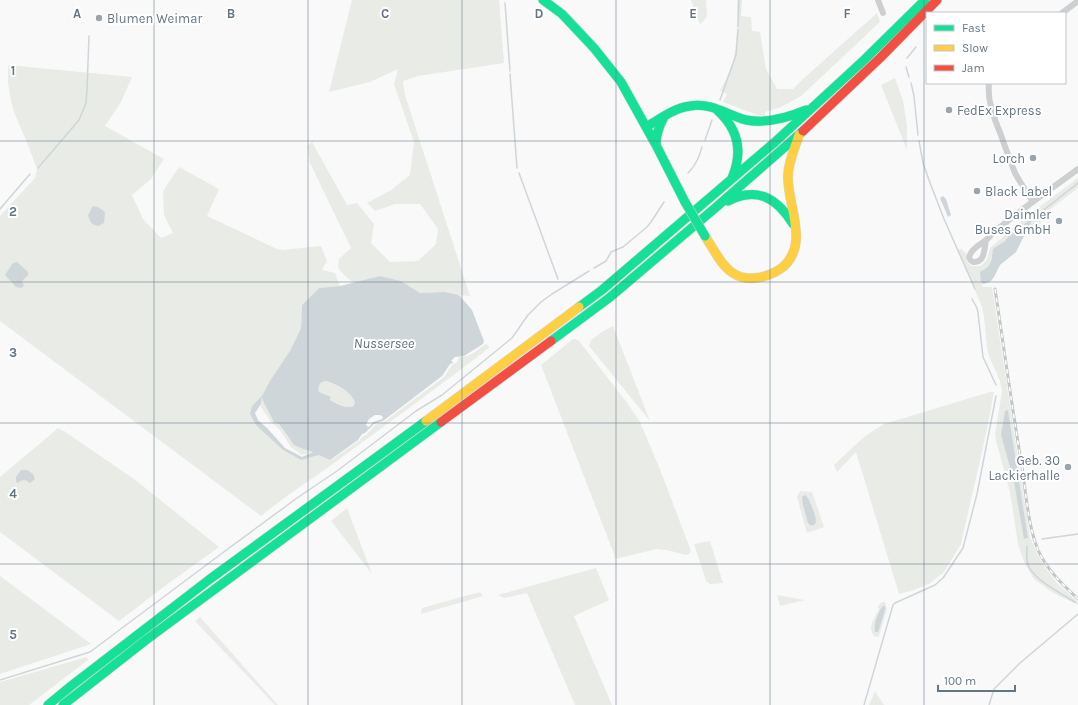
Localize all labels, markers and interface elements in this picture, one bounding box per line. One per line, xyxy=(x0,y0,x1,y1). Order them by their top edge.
text: A xyxy=(73,6,81,21)
text: B xyxy=(227,6,235,21)
text: C xyxy=(381,6,389,21)
text: D xyxy=(535,6,544,21)
text: E xyxy=(689,6,697,21)
text: F xyxy=(843,6,851,21)
place label: Blumen Weimar xyxy=(107,11,202,26)
legend xyxy=(926,12,1066,84)
marker: Blumen Weimar xyxy=(94,13,104,23)
text: Fast xyxy=(962,21,986,35)
text: Slow xyxy=(962,41,988,55)
text: Jam xyxy=(962,61,985,75)
text: 1 xyxy=(11,63,15,78)
place label: FedEx Express xyxy=(957,103,1042,118)
marker: FedEx Express xyxy=(944,105,954,115)
place label: Lorch xyxy=(993,151,1025,166)
marker: Lorch xyxy=(1028,153,1038,163)
place label: Black Label xyxy=(985,184,1052,199)
marker: Black Label xyxy=(972,186,982,196)
text: 2 xyxy=(9,204,17,219)
place label: Daimler Buses GmbH xyxy=(975,207,1051,237)
marker: Daimler Buses GmbH xyxy=(1054,216,1064,226)
water label: Nussersee xyxy=(354,335,415,352)
text: 3 xyxy=(9,345,17,360)
place label: Geb. 30 Lackierhalle xyxy=(989,453,1060,483)
marker: Geb. 30 Lackierhalle xyxy=(1063,462,1073,472)
text: 4 xyxy=(9,486,17,501)
text: 5 xyxy=(9,627,17,642)
scale bar xyxy=(938,667,1015,693)
text: 100 m xyxy=(944,674,976,688)

